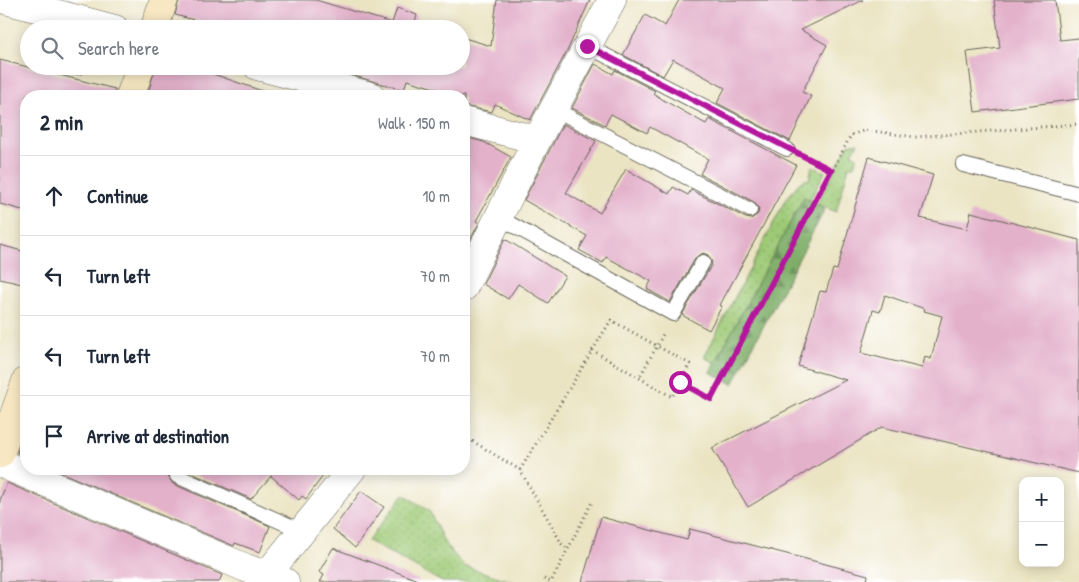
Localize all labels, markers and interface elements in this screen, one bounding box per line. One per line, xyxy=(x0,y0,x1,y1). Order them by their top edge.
search box xyxy=(20,20,470,75)
icon: search xyxy=(38,34,66,62)
text: Search here xyxy=(78,35,159,61)
route end xyxy=(576,35,599,58)
text: 2 min xyxy=(40,108,83,137)
text: Walk · 150 m xyxy=(378,112,450,134)
icon: ahead xyxy=(40,182,68,210)
text: Continue xyxy=(87,183,148,209)
text: 10 m xyxy=(422,185,450,207)
icon: left xyxy=(40,262,68,290)
text: Turn left xyxy=(87,263,150,289)
text: 70 m xyxy=(420,265,450,287)
icon: left xyxy=(40,342,68,370)
text: Turn left xyxy=(87,343,150,369)
text: 70 m xyxy=(420,345,450,367)
route start xyxy=(669,371,692,394)
icon: arrive xyxy=(40,422,68,450)
text: Arrive at destination xyxy=(87,423,229,449)
map controls xyxy=(1019,477,1064,567)
button: + xyxy=(1019,477,1064,522)
button: − xyxy=(1019,522,1064,567)

